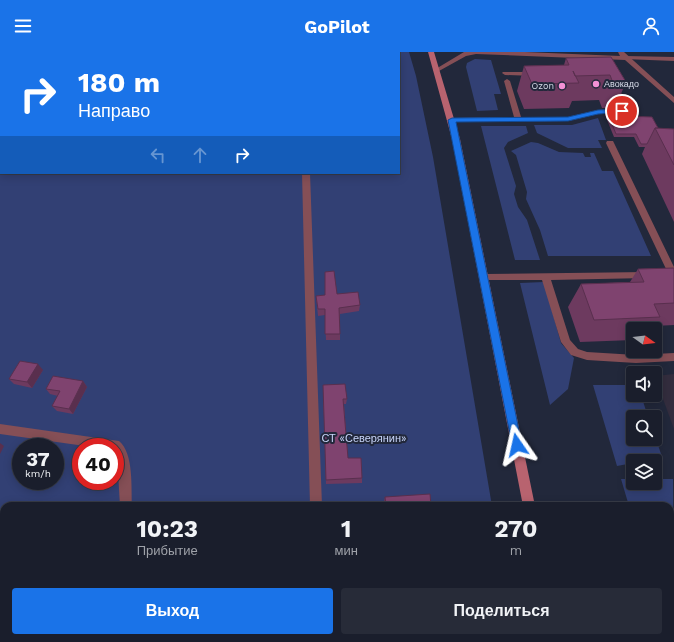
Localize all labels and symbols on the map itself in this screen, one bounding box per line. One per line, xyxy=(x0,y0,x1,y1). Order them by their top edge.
marker: Авокадо xyxy=(591,79,601,89)
place label: Авокадо xyxy=(604,79,639,89)
place label: Ozon xyxy=(532,81,554,91)
marker: Ozon xyxy=(557,81,567,91)
pin xyxy=(605,94,639,128)
north arrow xyxy=(626,322,662,358)
position arrow xyxy=(496,424,538,466)
park label: СТ «Северянин» xyxy=(321,432,407,445)
speed limit sign: 40 xyxy=(72,438,124,490)

